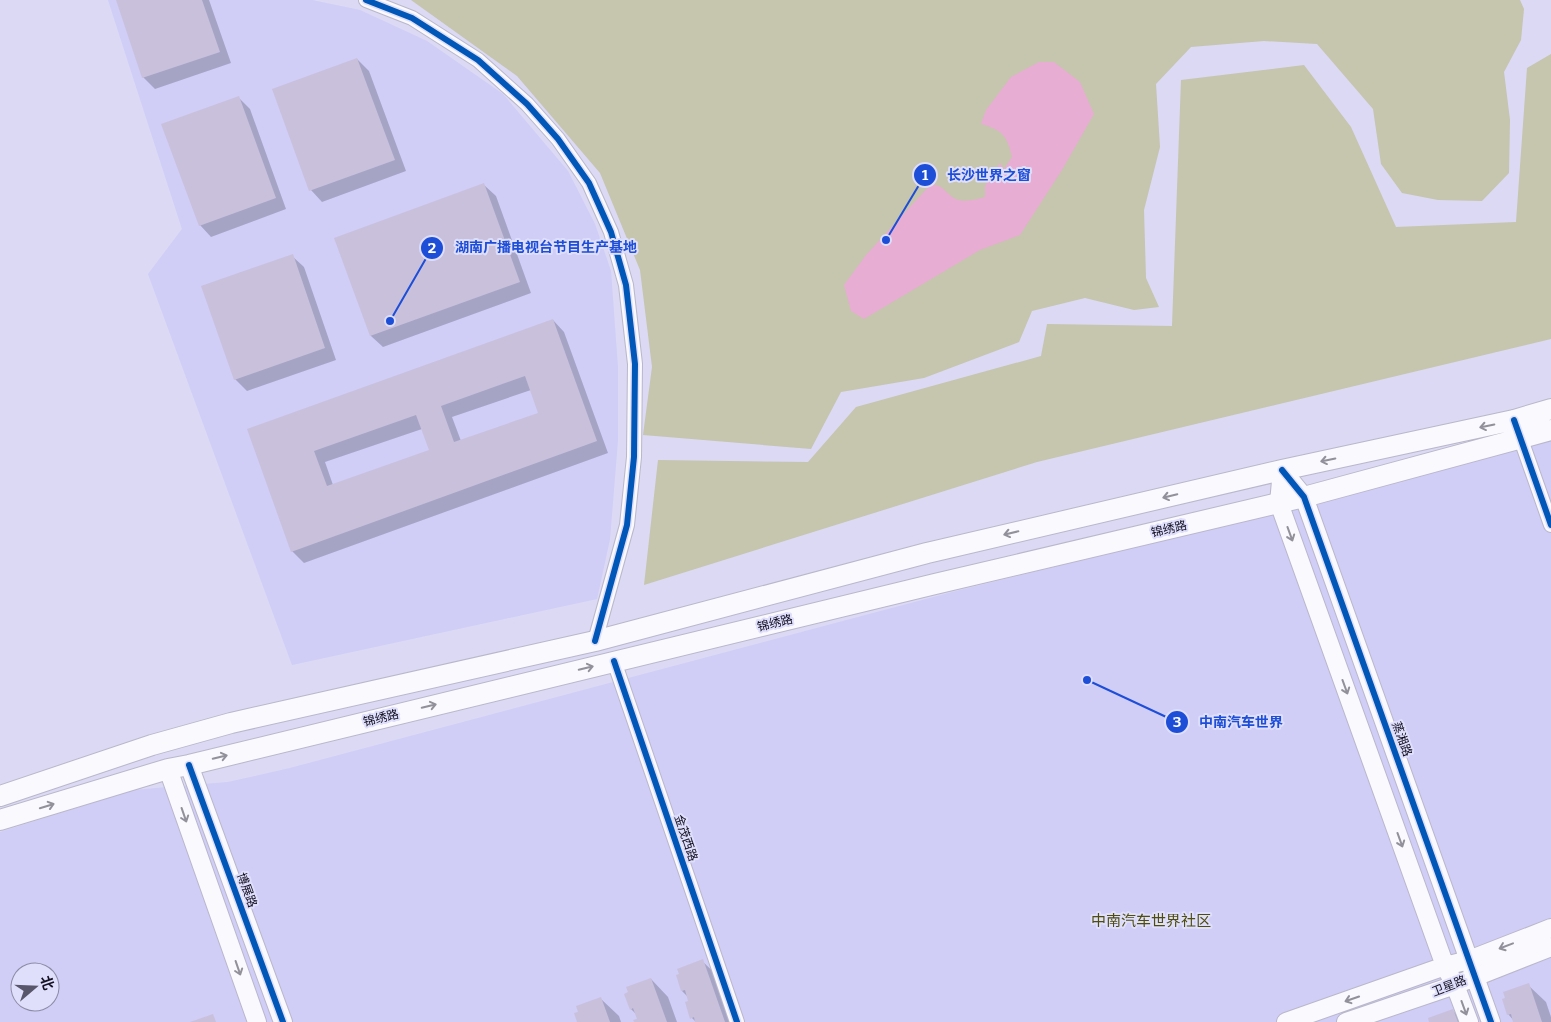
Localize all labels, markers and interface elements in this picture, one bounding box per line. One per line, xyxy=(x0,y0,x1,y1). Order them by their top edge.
callout: 长沙世界之窗 xyxy=(912,161,1041,190)
text: 1 xyxy=(922,166,929,184)
text: 长沙世界之窗 xyxy=(947,167,1031,184)
callout: 湖南广播电视台节目生产基地 xyxy=(420,233,647,262)
text: 2 xyxy=(428,239,436,257)
text: 湖南广播电视台节目生产基地 xyxy=(455,239,637,256)
one-way arrow xyxy=(1479,422,1495,431)
one-way arrow xyxy=(1320,456,1336,465)
one-way arrow xyxy=(1162,492,1178,501)
street label: 锦绣路 xyxy=(1150,518,1188,540)
one-way arrow xyxy=(1286,526,1295,541)
one-way arrow xyxy=(1004,529,1020,538)
street label: 锦绣路 xyxy=(756,612,794,634)
one-way arrow xyxy=(578,663,594,672)
one-way arrow xyxy=(1341,679,1350,694)
one-way arrow xyxy=(420,701,436,710)
street label: 锦绣路 xyxy=(362,707,400,729)
callout: 中南汽车世界 xyxy=(1164,708,1293,737)
text: 3 xyxy=(1173,713,1181,731)
text: 中南汽车世界 xyxy=(1199,714,1283,731)
street label: 蒸湘路 xyxy=(1389,720,1415,758)
one-way arrow xyxy=(211,752,227,761)
one-way arrow xyxy=(38,801,54,810)
one-way arrow xyxy=(180,806,189,822)
street label: 金茂西路 xyxy=(672,813,700,863)
one-way arrow xyxy=(1396,832,1405,847)
street label: 博展路 xyxy=(234,871,260,909)
district label: 中南汽车世界社区 xyxy=(1091,912,1211,930)
one-way arrow xyxy=(1498,942,1514,951)
one-way arrow xyxy=(234,960,243,975)
north arrow xyxy=(10,962,60,1012)
street label: 卫星路 xyxy=(1430,973,1468,999)
text: 北 xyxy=(37,974,57,992)
one-way arrow xyxy=(1345,995,1360,1004)
one-way arrow xyxy=(1460,1000,1469,1015)

